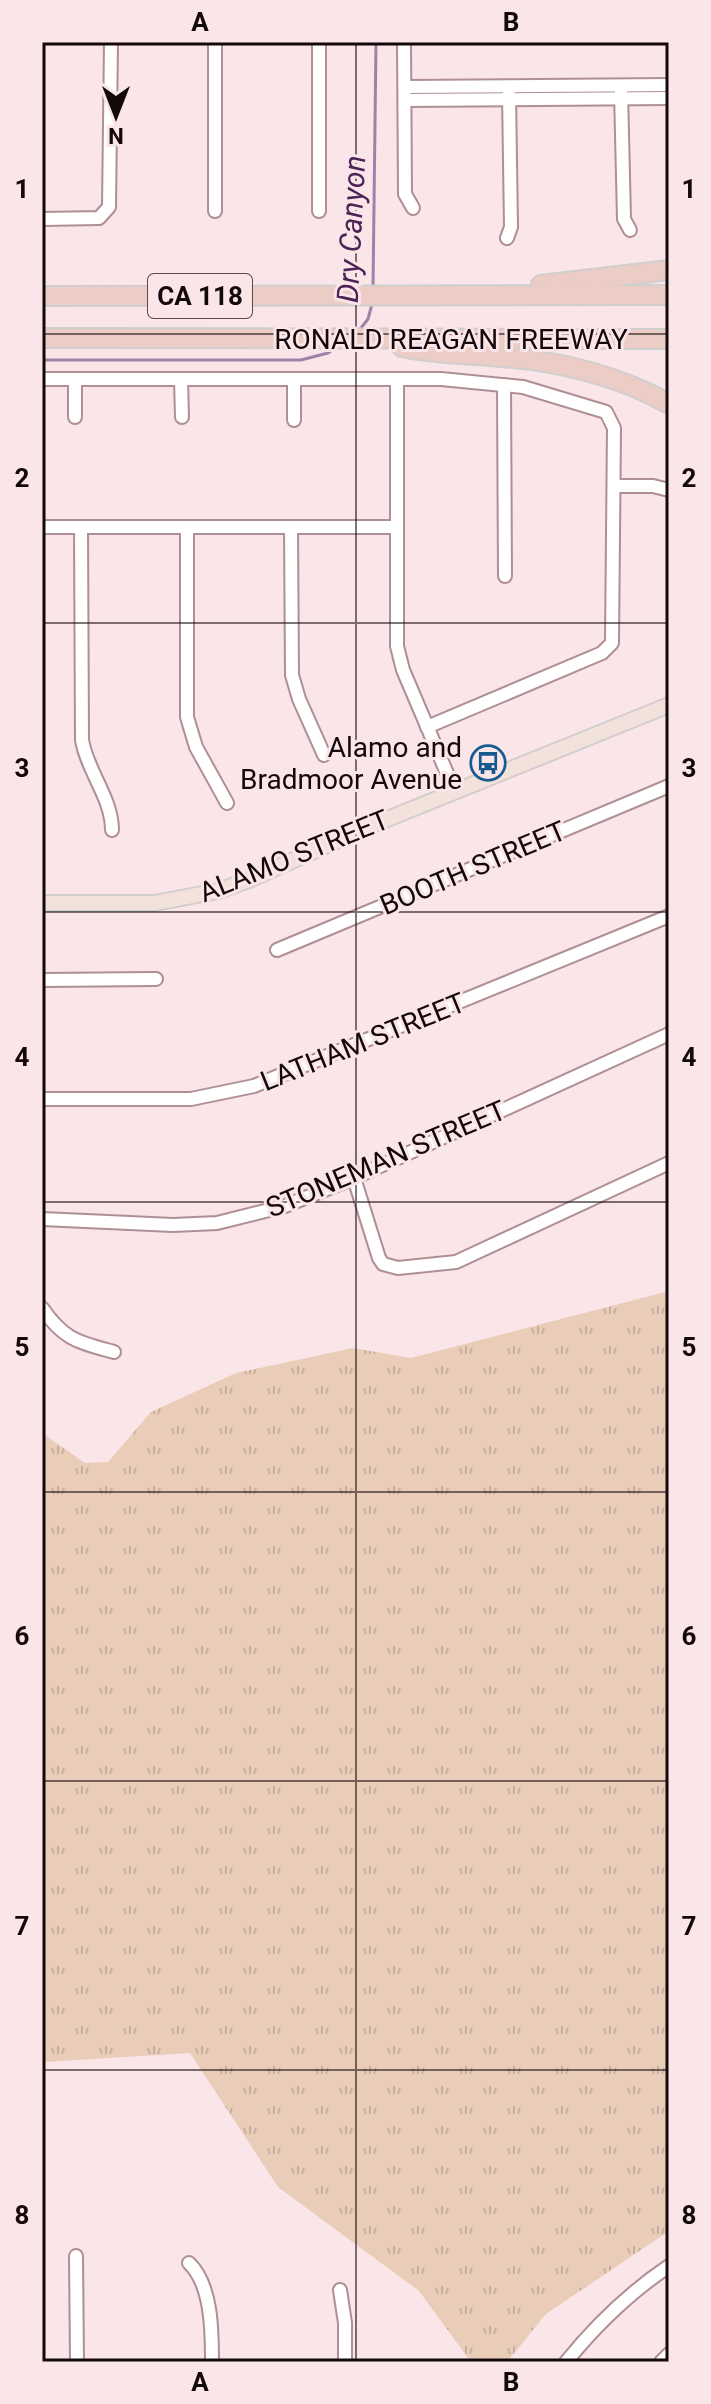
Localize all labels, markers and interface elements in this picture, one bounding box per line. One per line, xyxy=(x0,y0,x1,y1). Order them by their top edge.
text: A xyxy=(191,7,209,37)
text: B xyxy=(503,7,519,37)
north arrow xyxy=(76,76,156,156)
text: N xyxy=(108,123,124,148)
water label: Dry Canyon xyxy=(330,154,372,304)
text: 1 xyxy=(15,174,29,204)
text: 1 xyxy=(682,174,696,204)
road number: CA 118 xyxy=(148,274,252,318)
street label: RONALD REAGAN FREEWAY xyxy=(274,323,628,356)
text: 2 xyxy=(15,463,29,493)
text: 2 xyxy=(682,463,696,493)
place label: Alamo and Bradmoor Avenue xyxy=(240,731,462,796)
bus stop icon: Alamo and Bradmoor Avenue xyxy=(469,744,507,782)
text: 3 xyxy=(15,753,29,783)
text: 3 xyxy=(682,753,696,783)
street label: ALAMO STREET xyxy=(194,803,394,909)
street label: BOOTH STREET xyxy=(375,814,571,922)
street label: LATHAM STREET xyxy=(256,986,470,1098)
text: 4 xyxy=(15,1042,30,1072)
text: 4 xyxy=(682,1042,697,1072)
street label: STONEMAN STREET xyxy=(261,1093,511,1224)
text: 5 xyxy=(15,1332,29,1362)
text: 5 xyxy=(682,1332,696,1362)
text: 6 xyxy=(15,1621,30,1651)
text: 6 xyxy=(682,1621,697,1651)
text: 7 xyxy=(15,1911,29,1941)
text: 7 xyxy=(682,1911,696,1941)
text: 8 xyxy=(15,2200,29,2230)
text: 8 xyxy=(682,2200,696,2230)
text: A xyxy=(191,2367,209,2397)
text: B xyxy=(503,2367,519,2397)

